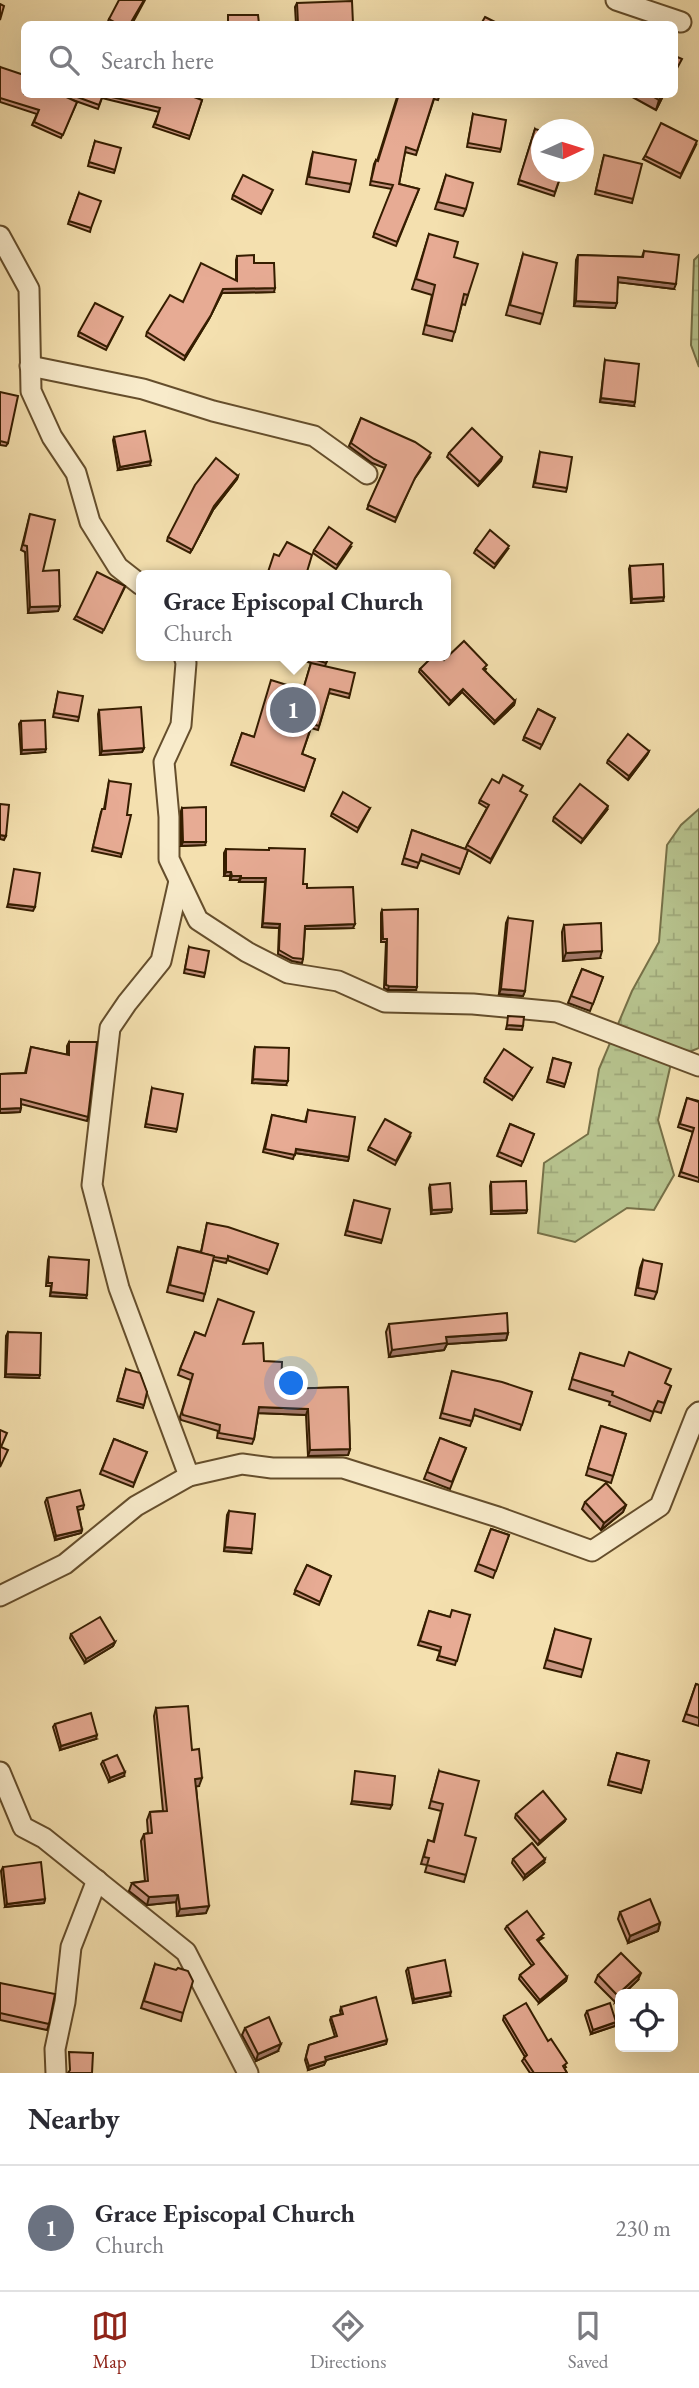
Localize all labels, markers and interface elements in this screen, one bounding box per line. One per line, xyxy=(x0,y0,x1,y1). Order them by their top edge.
search box xyxy=(21,21,678,98)
icon: search xyxy=(45,41,83,79)
text: Search here xyxy=(101,43,214,77)
north arrow xyxy=(531,119,594,182)
popup xyxy=(136,570,451,661)
text: Grace Episcopal Church xyxy=(163,584,424,618)
text: Church xyxy=(163,618,233,648)
pin: 1 xyxy=(270,684,316,736)
your location xyxy=(274,1366,308,1400)
map controls xyxy=(615,1989,678,2052)
button: locate xyxy=(615,1989,678,2052)
text: Nearby xyxy=(28,2099,120,2138)
text: Grace Episcopal Church xyxy=(95,2196,355,2230)
text: 1 xyxy=(45,2213,57,2243)
text: 230 m xyxy=(615,2213,671,2243)
text: Church xyxy=(95,2230,164,2260)
tab: Map xyxy=(91,2307,129,2374)
tab: Directions xyxy=(310,2307,386,2374)
tab: Saved xyxy=(568,2307,608,2374)

